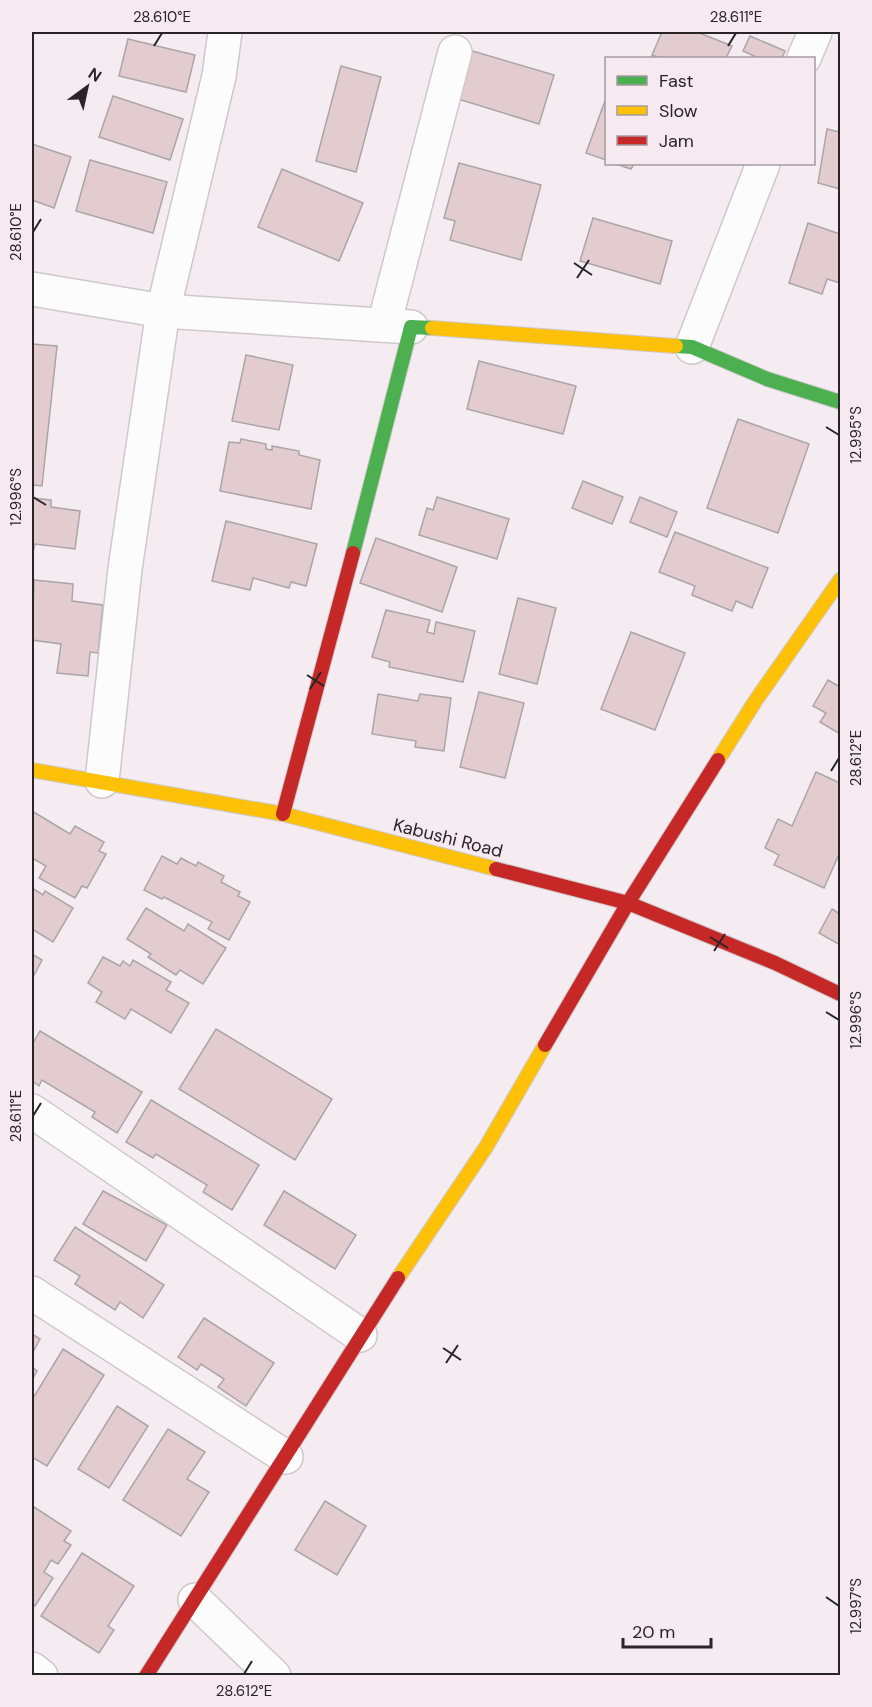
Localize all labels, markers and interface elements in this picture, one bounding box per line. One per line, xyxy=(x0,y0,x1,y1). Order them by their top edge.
text: 28.610°E xyxy=(133,7,191,27)
text: 28.611°E xyxy=(710,7,762,27)
north arrow xyxy=(57,57,117,117)
legend xyxy=(605,57,815,165)
text: N xyxy=(84,63,106,87)
text: Fast xyxy=(659,69,694,93)
text: Slow xyxy=(659,99,698,123)
text: Jam xyxy=(659,129,694,153)
text: 28.610°E xyxy=(6,203,26,261)
text: 12.995°S xyxy=(846,406,866,464)
text: 12.996°S xyxy=(6,468,26,526)
text: 28.612°E xyxy=(846,730,866,786)
street label: Kabushi Road xyxy=(391,813,505,863)
text: 12.996°S xyxy=(846,991,866,1049)
text: 28.611°E xyxy=(6,1090,26,1142)
text: 12.997°S xyxy=(846,1578,866,1634)
scale bar xyxy=(623,1611,712,1649)
text: 20 m xyxy=(632,1620,675,1644)
text: 28.612°E xyxy=(216,1681,272,1701)

